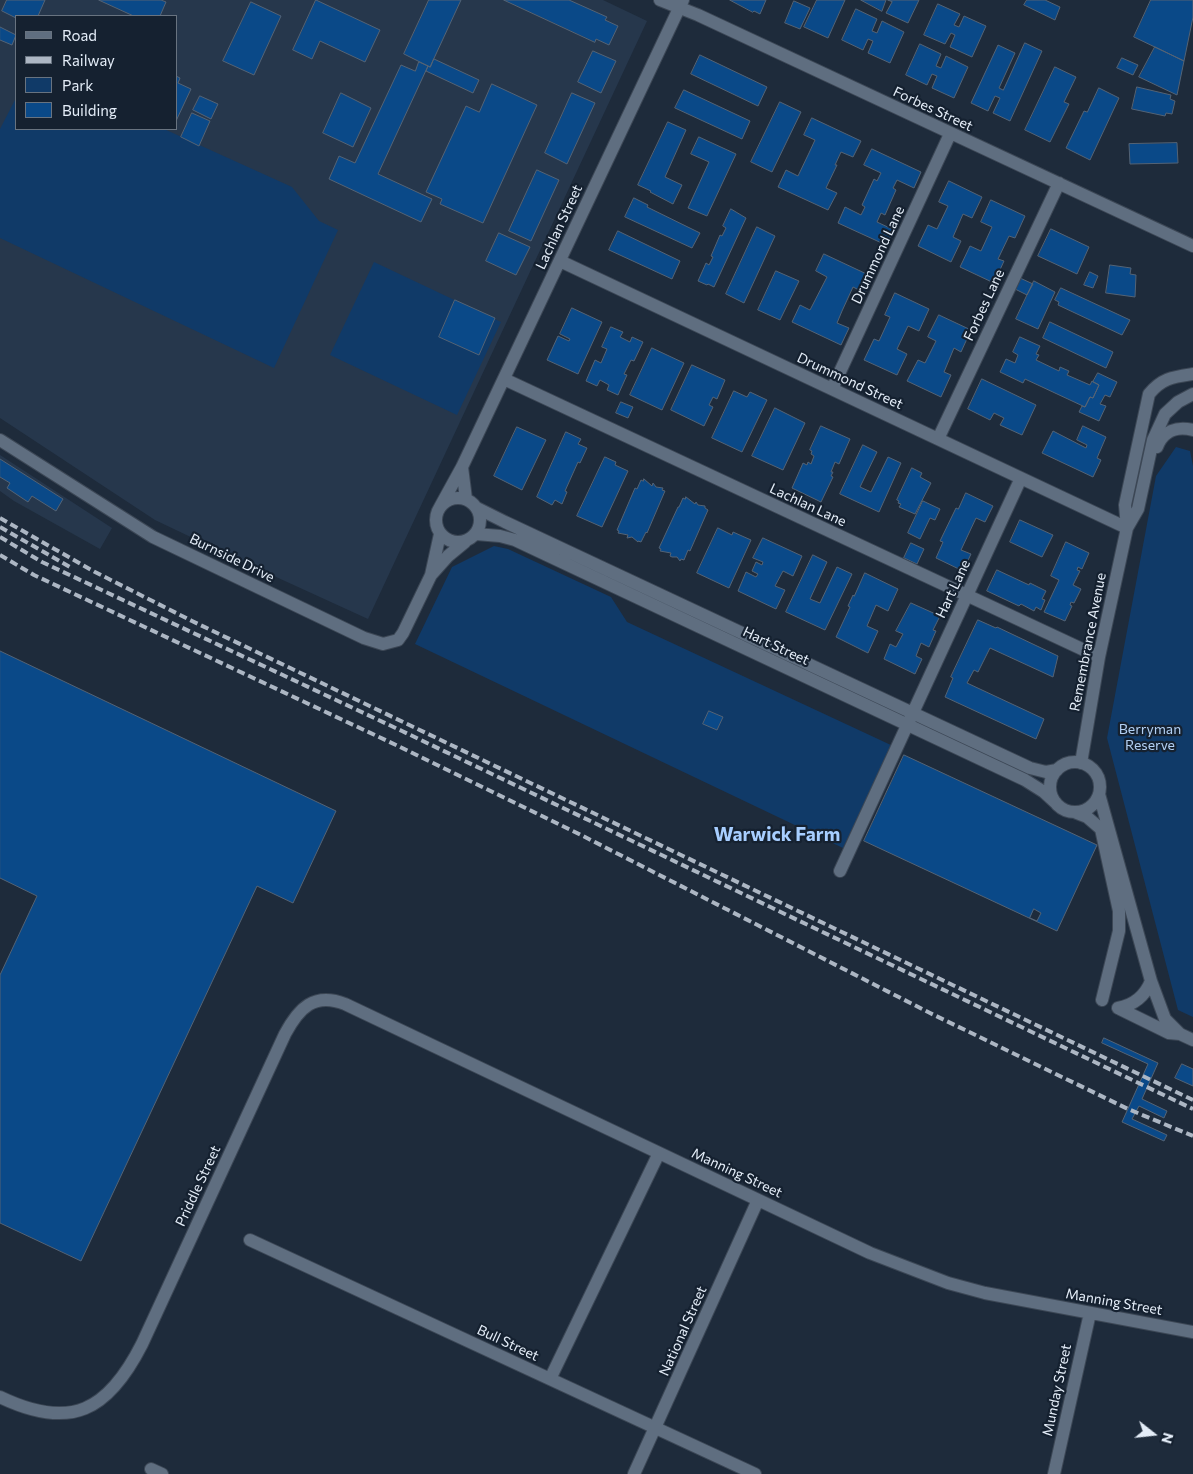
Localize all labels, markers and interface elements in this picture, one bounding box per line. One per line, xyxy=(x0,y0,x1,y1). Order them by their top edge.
legend xyxy=(15,15,178,130)
text: Road xyxy=(62,26,97,44)
text: Railway xyxy=(62,51,115,69)
text: Park xyxy=(62,76,93,94)
street label: Forbes Street xyxy=(890,83,976,135)
text: Building xyxy=(62,101,117,119)
street label: Lachlan Street xyxy=(532,182,586,272)
street label: Drummond Lane xyxy=(848,203,908,307)
street label: Forbes Lane xyxy=(960,266,1008,344)
street label: Drummond Street xyxy=(794,349,906,413)
street label: Lachlan Lane xyxy=(767,480,849,530)
street label: Burnside Drive xyxy=(187,530,277,586)
street label: Hart Lane xyxy=(932,557,974,621)
street label: Remembrance Avenue xyxy=(1066,571,1110,713)
street label: Hart Street xyxy=(740,623,812,669)
park label: Berryman Reserve xyxy=(1119,721,1181,754)
district label: Warwick Farm xyxy=(714,824,840,846)
street label: Priddle Street xyxy=(172,1143,224,1229)
street label: Manning Street xyxy=(689,1145,785,1201)
street label: National Street xyxy=(656,1283,710,1379)
street label: Manning Street xyxy=(1064,1285,1164,1319)
street label: Bull Street xyxy=(474,1321,542,1365)
street label: Munday Street xyxy=(1039,1342,1075,1438)
north arrow xyxy=(1128,1409,1178,1459)
text: N xyxy=(1158,1431,1178,1446)

